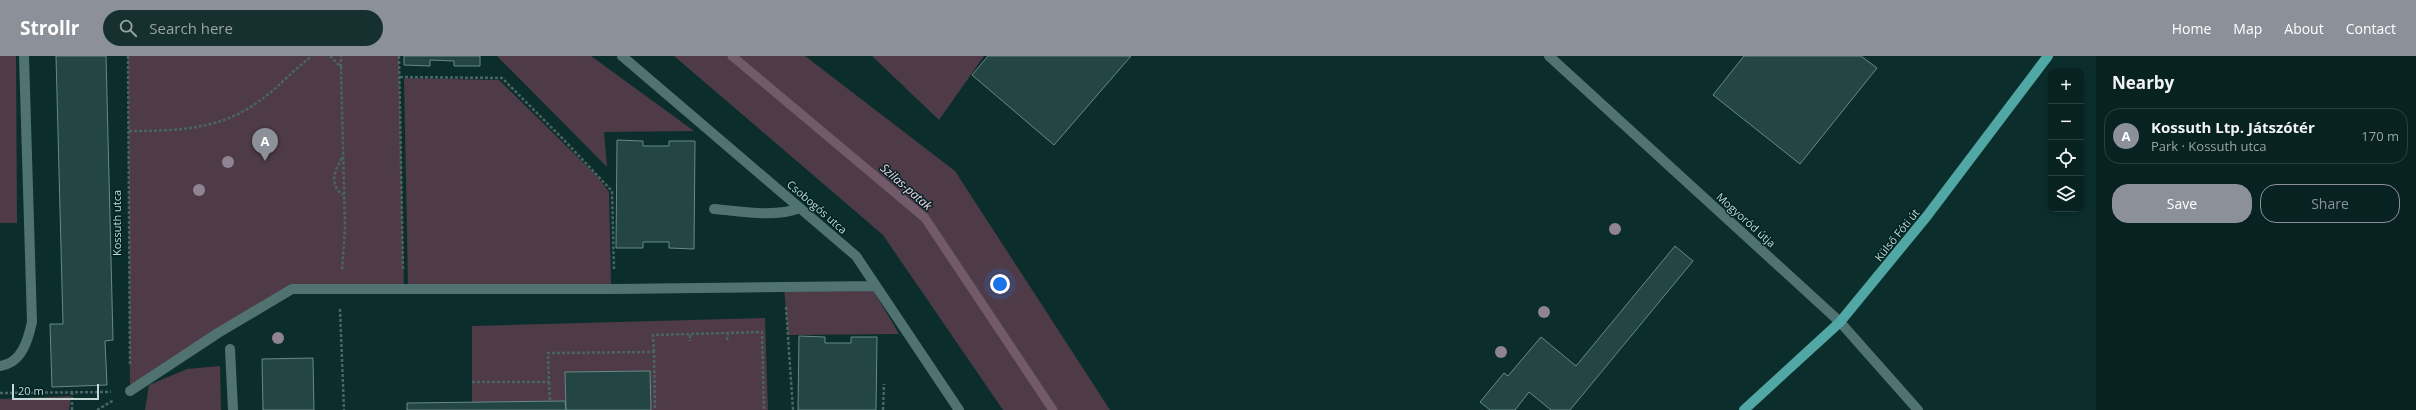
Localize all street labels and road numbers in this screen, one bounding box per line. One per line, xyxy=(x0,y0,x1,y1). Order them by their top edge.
street label: Csobogós utca xyxy=(784,176,851,237)
street label: Mogyoród útja xyxy=(1713,189,1779,250)
street label: Kossuth utca xyxy=(109,190,124,256)
street label: Külső Fóti út xyxy=(1871,205,1922,264)

